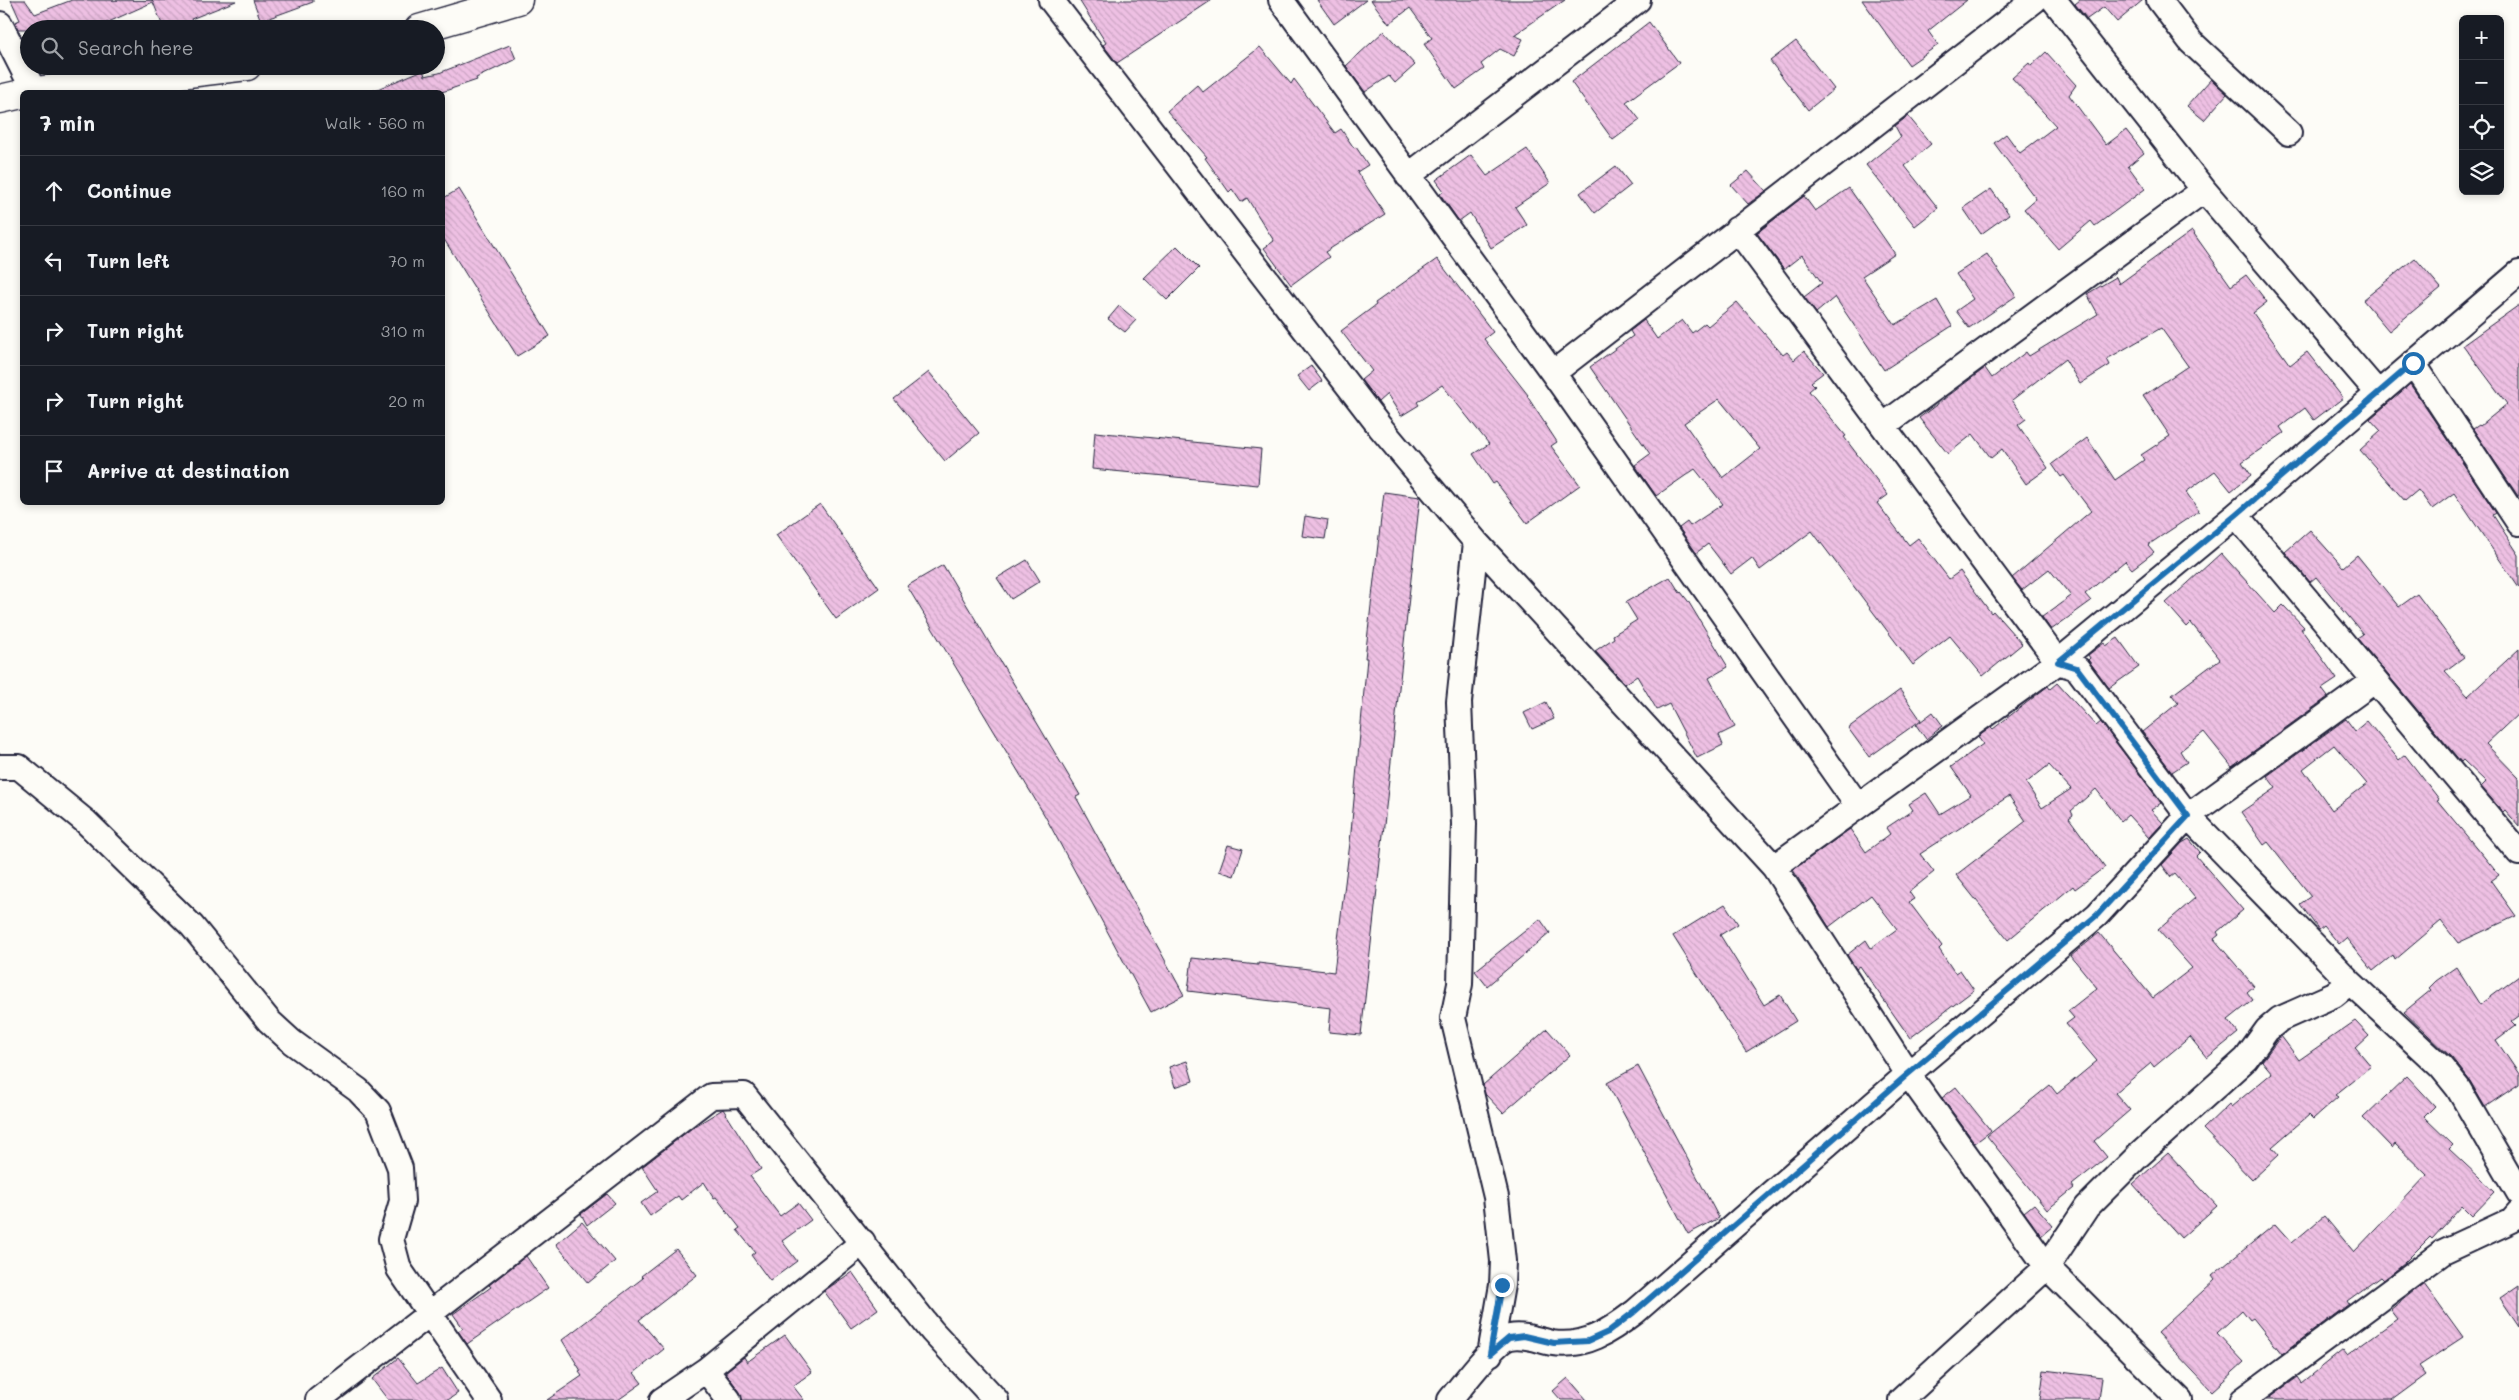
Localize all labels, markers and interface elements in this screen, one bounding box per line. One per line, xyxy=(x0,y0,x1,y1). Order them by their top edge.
map controls xyxy=(2459,15,2504,195)
button: + xyxy=(2459,15,2504,60)
search box xyxy=(20,20,445,75)
icon: search xyxy=(38,34,66,62)
text: Search here xyxy=(78,35,194,60)
button: − xyxy=(2459,60,2504,105)
button: locate xyxy=(2459,105,2504,150)
text: 7 min xyxy=(40,109,95,136)
text: Walk · 560 m xyxy=(325,112,425,133)
button: layers xyxy=(2459,150,2504,195)
icon: ahead xyxy=(40,177,68,205)
text: Continue xyxy=(87,178,172,203)
text: 160 m xyxy=(380,180,425,201)
icon: left xyxy=(40,247,68,275)
text: Turn left xyxy=(87,248,170,273)
text: 70 m xyxy=(388,250,425,271)
icon: right xyxy=(40,317,68,345)
text: Turn right xyxy=(87,318,184,343)
text: 310 m xyxy=(381,320,425,341)
route start xyxy=(2402,352,2425,375)
icon: right xyxy=(40,387,68,415)
text: Turn right xyxy=(87,388,184,413)
text: 20 m xyxy=(388,390,425,411)
icon: arrive xyxy=(40,457,68,485)
text: Arrive at destination xyxy=(87,458,290,483)
route end xyxy=(1491,1274,1514,1297)

